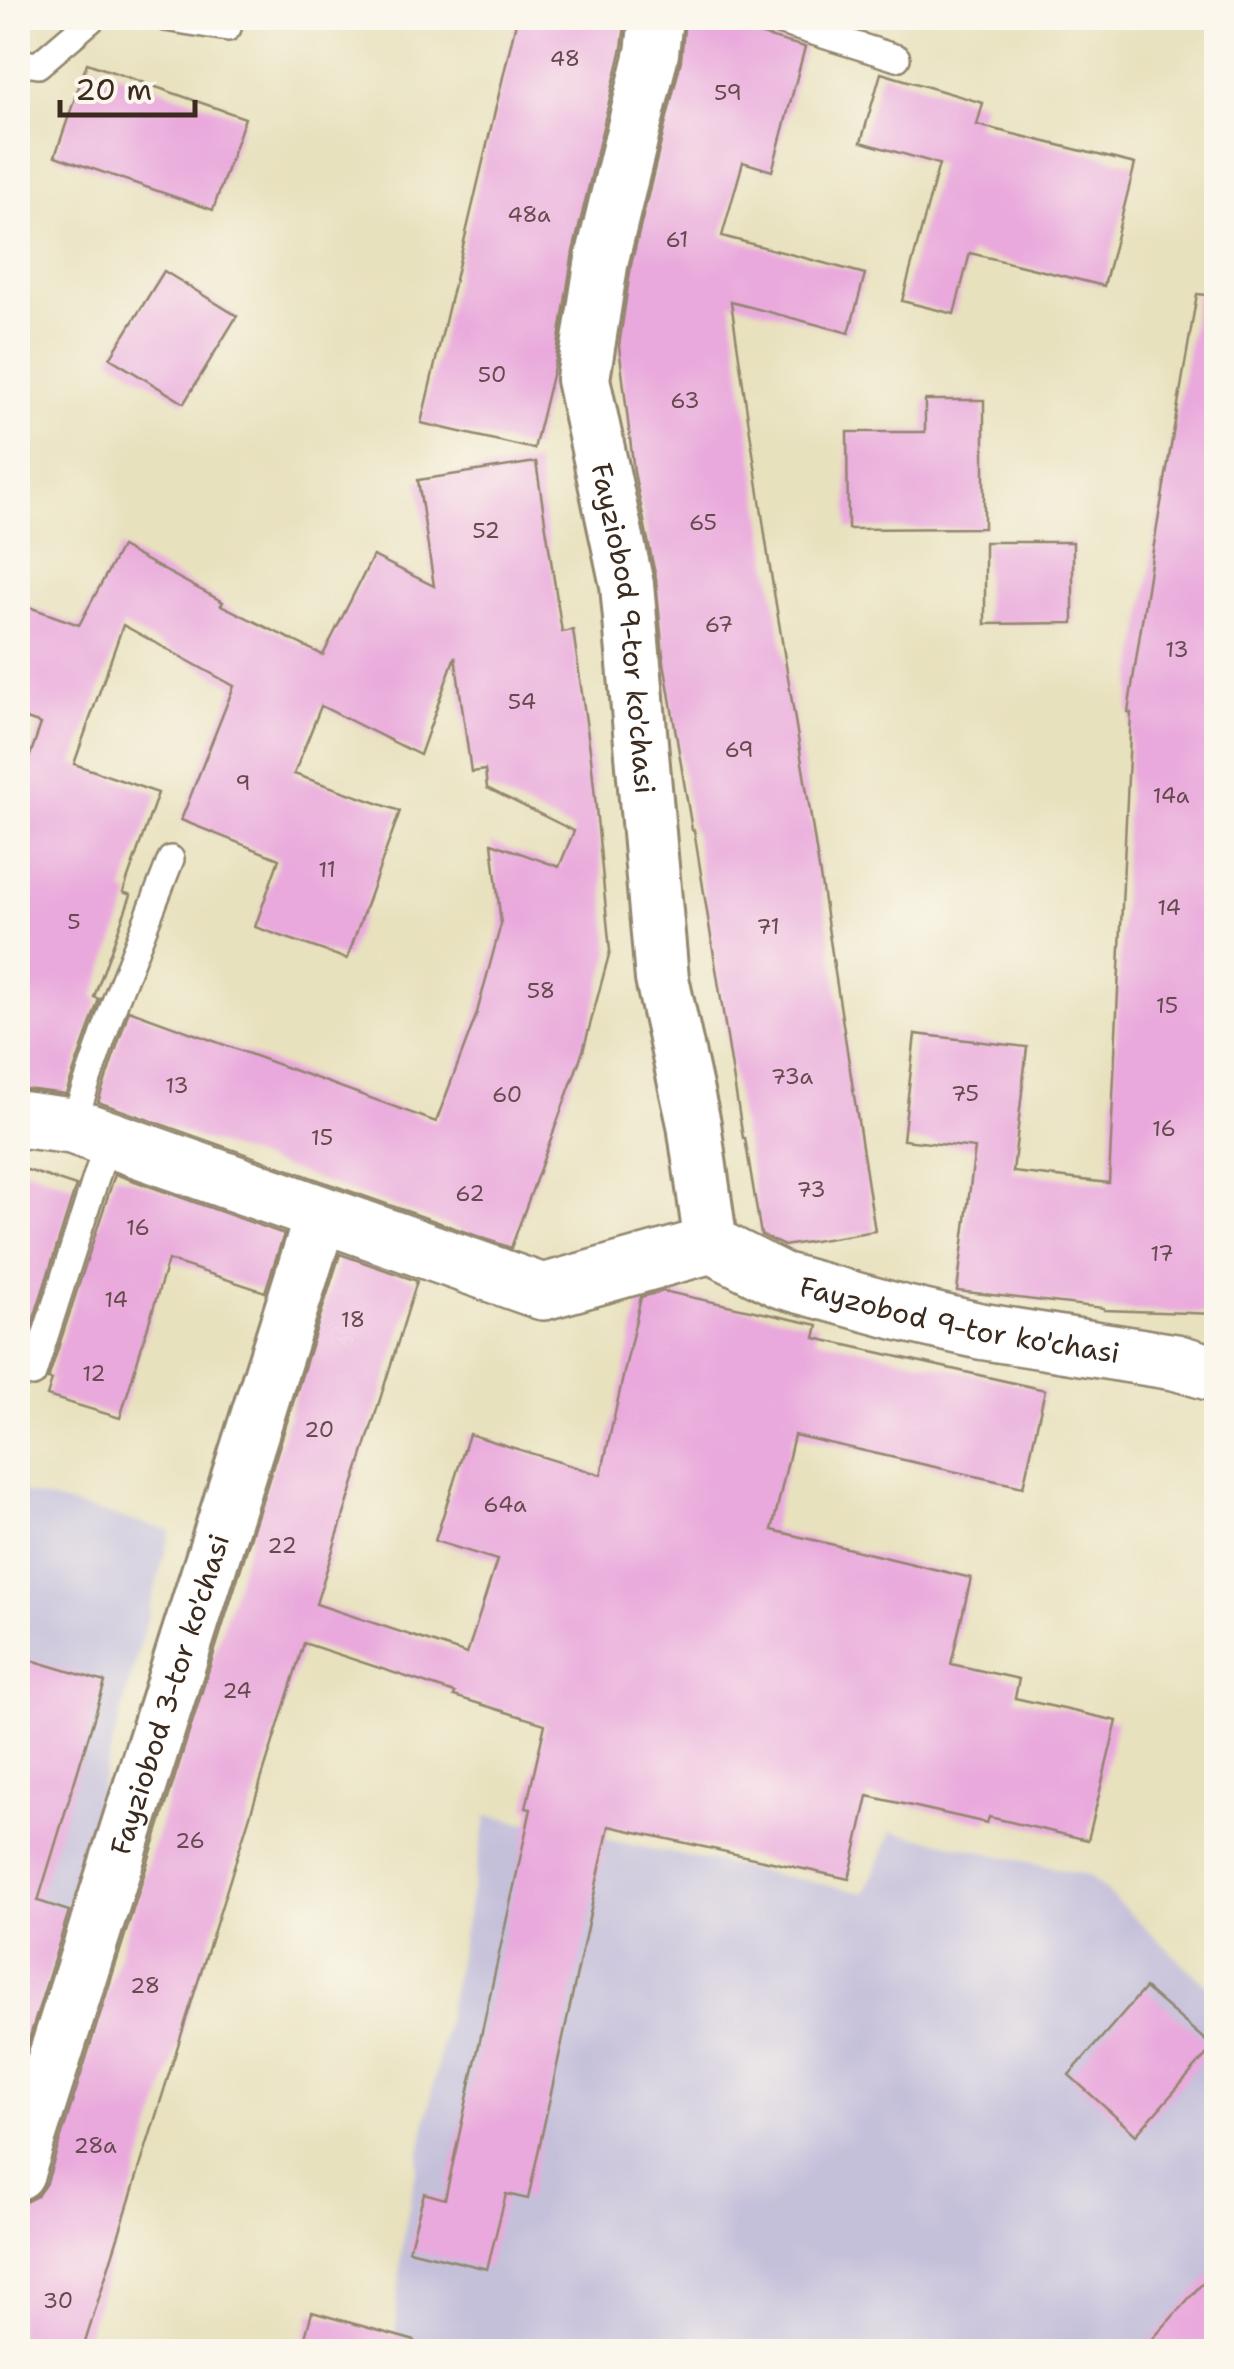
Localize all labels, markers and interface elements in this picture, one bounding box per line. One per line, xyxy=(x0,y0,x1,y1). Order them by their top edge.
house number: 48 xyxy=(550,44,580,73)
scale bar xyxy=(60,55,195,117)
text: 20 m xyxy=(75,69,152,110)
house number: 59 xyxy=(714,78,742,107)
house number: 48a xyxy=(507,200,551,229)
house number: 61 xyxy=(666,225,688,254)
house number: 50 xyxy=(478,360,506,389)
house number: 63 xyxy=(670,386,700,415)
street label: Fayziobod 9-tor ko'chasi xyxy=(582,459,664,796)
house number: 65 xyxy=(689,508,717,537)
house number: 52 xyxy=(472,516,500,545)
house number: 67 xyxy=(705,610,733,639)
house number: 13 xyxy=(1165,635,1189,664)
house number: 54 xyxy=(508,687,536,716)
house number: 69 xyxy=(724,735,754,764)
house number: 9 xyxy=(235,768,251,797)
house number: 14a xyxy=(1153,781,1190,810)
house number: 11 xyxy=(318,855,336,884)
house number: 14 xyxy=(1157,893,1181,922)
house number: 5 xyxy=(67,907,81,936)
house number: 71 xyxy=(756,912,780,941)
house number: 58 xyxy=(527,976,555,1005)
house number: 15 xyxy=(1156,991,1178,1020)
house number: 73a xyxy=(771,1062,814,1091)
house number: 13 xyxy=(165,1071,189,1100)
house number: 75 xyxy=(951,1079,979,1108)
house number: 60 xyxy=(492,1080,522,1109)
house number: 16 xyxy=(1152,1114,1176,1143)
house number: 15 xyxy=(311,1123,333,1152)
house number: 73 xyxy=(796,1175,826,1204)
house number: 62 xyxy=(455,1179,485,1208)
house number: 16 xyxy=(126,1213,150,1242)
house number: 17 xyxy=(1150,1239,1174,1268)
street label: Fayzobod 9-tor ko'chasi xyxy=(795,1267,1122,1372)
house number: 14 xyxy=(104,1285,128,1314)
house number: 18 xyxy=(341,1305,365,1334)
house number: 12 xyxy=(82,1359,106,1388)
house number: 20 xyxy=(304,1415,334,1444)
house number: 64a xyxy=(483,1490,527,1519)
street label: Fayziobod 3-tor ko'chasi xyxy=(101,1529,238,1860)
house number: 22 xyxy=(267,1531,297,1560)
house number: 24 xyxy=(222,1676,252,1705)
house number: 26 xyxy=(175,1826,205,1855)
house number: 28 xyxy=(130,1971,160,2000)
house number: 28a xyxy=(73,2131,117,2160)
house number: 30 xyxy=(43,2286,73,2315)

